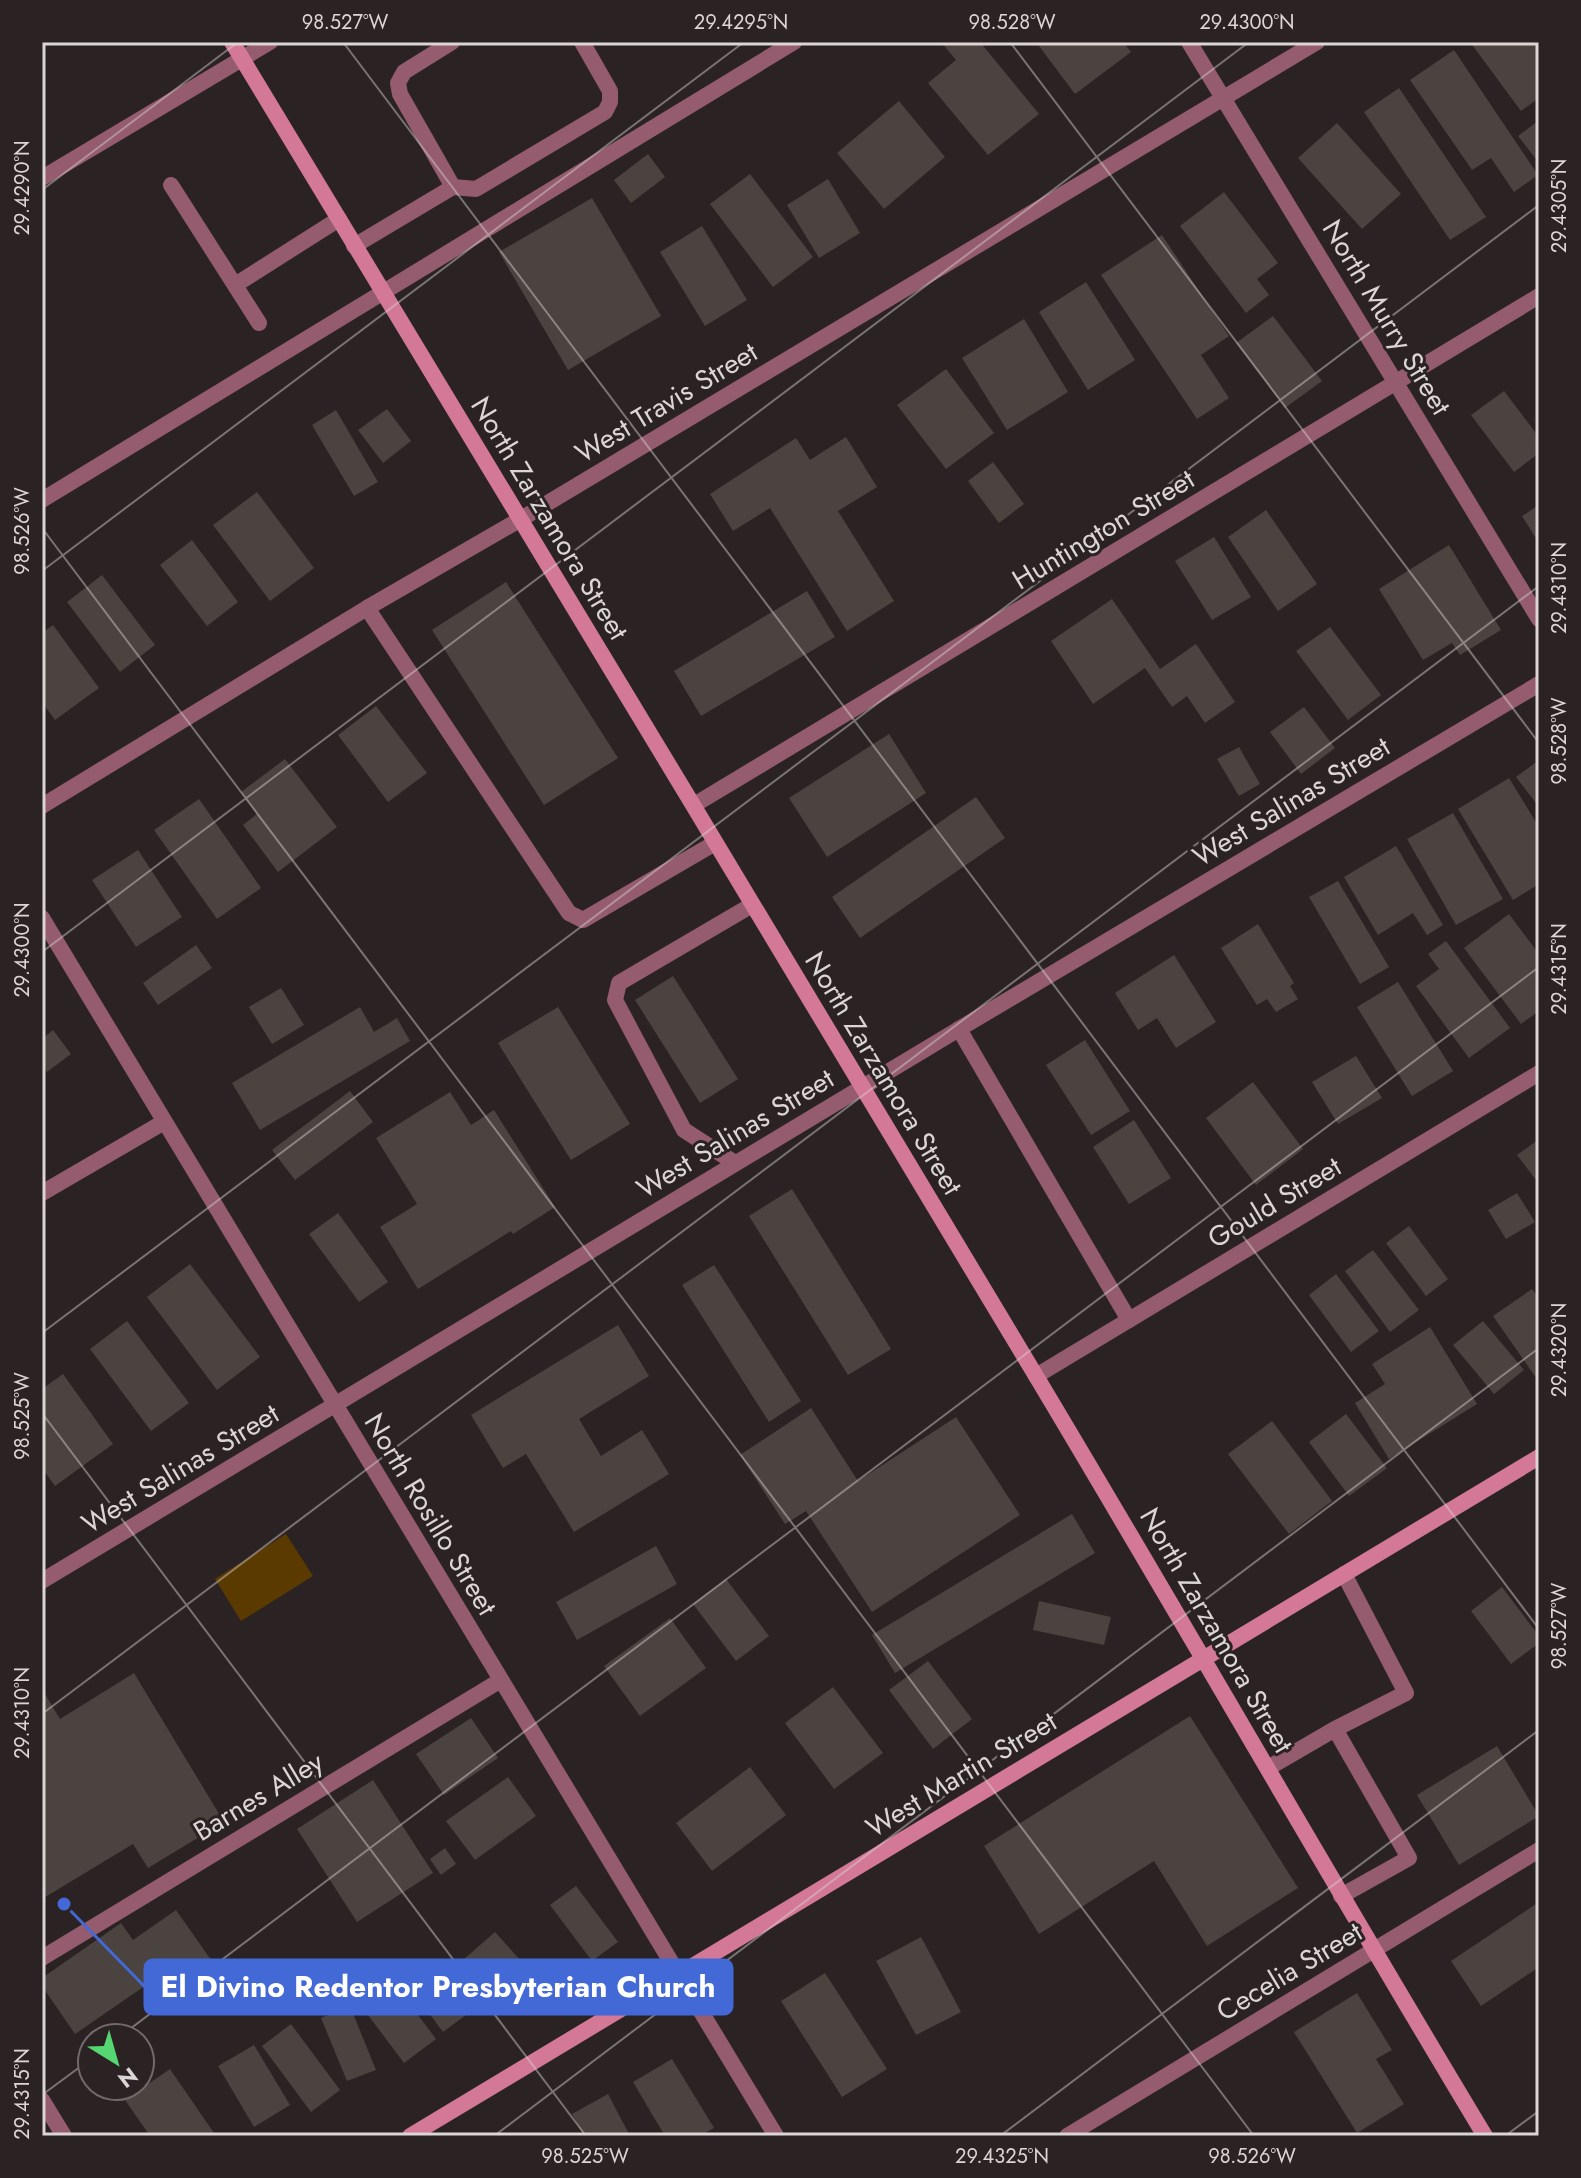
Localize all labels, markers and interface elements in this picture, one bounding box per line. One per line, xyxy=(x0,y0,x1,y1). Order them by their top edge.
text: 98.527°W xyxy=(302,8,389,37)
text: 29.4295°N xyxy=(694,8,788,37)
text: 98.528°W xyxy=(968,8,1056,37)
text: 29.4300°N xyxy=(1199,8,1295,37)
text: 29.4290°N xyxy=(8,140,37,236)
text: 29.4305°N xyxy=(1545,159,1574,253)
street label: North Murry Street xyxy=(1312,212,1461,423)
street label: West Travis Street xyxy=(567,332,765,473)
street label: North Zarzamora Street xyxy=(461,389,639,648)
street label: Huntington Street xyxy=(1004,459,1202,600)
text: 98.526°W xyxy=(8,487,37,575)
text: 29.4310°N xyxy=(1545,542,1574,634)
text: 98.528°W xyxy=(1545,697,1574,785)
street label: West Salinas Street xyxy=(1185,726,1398,877)
text: 29.4300°N xyxy=(8,902,37,998)
text: 29.4315°N xyxy=(1545,923,1574,1015)
street label: North Zarzamora Street xyxy=(795,944,973,1203)
street label: West Salinas Street xyxy=(629,1058,842,1209)
street label: Gould Street xyxy=(1200,1146,1349,1258)
text: 29.4320°N xyxy=(1545,1303,1574,1397)
text: 98.525°W xyxy=(8,1372,37,1460)
street label: West Salinas Street xyxy=(74,1393,287,1544)
street label: North Rosillo Street xyxy=(354,1405,507,1623)
street label: North Zarzamora Street xyxy=(1129,1500,1304,1761)
text: 98.527°W xyxy=(1545,1582,1574,1669)
text: 29.4310°N xyxy=(8,1667,37,1759)
street label: West Martin Street xyxy=(858,1701,1065,1848)
street label: Barnes Alley xyxy=(185,1741,332,1851)
street label: Cecelia Street xyxy=(1208,1912,1370,2031)
callout: El Divino Redentor Presbyterian Church xyxy=(145,1960,732,2014)
text: El Divino Redentor Presbyterian Church xyxy=(160,1965,716,2008)
north arrow xyxy=(76,2022,156,2102)
text: 29.4315°N xyxy=(8,2048,37,2140)
text: N xyxy=(111,2060,145,2096)
text: 98.525°W xyxy=(541,2142,629,2171)
text: 29.4325°N xyxy=(955,2142,1049,2171)
text: 98.526°W xyxy=(1208,2142,1296,2171)

